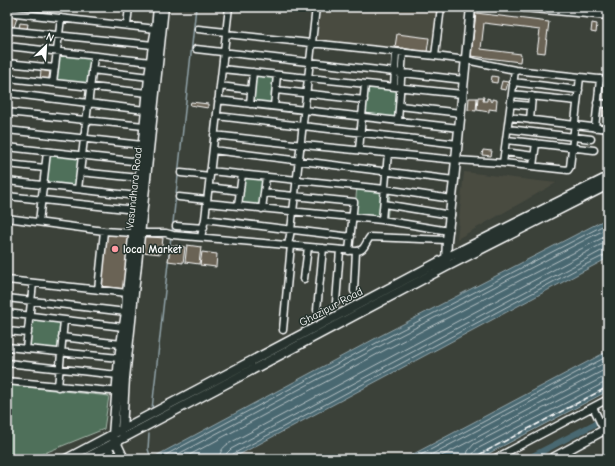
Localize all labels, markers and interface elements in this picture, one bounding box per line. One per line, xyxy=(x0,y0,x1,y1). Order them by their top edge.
north arrow xyxy=(26,26,66,66)
text: N xyxy=(44,30,56,45)
street label: Vasundhara Road xyxy=(123,146,145,229)
place label: local Market xyxy=(123,243,182,256)
marker: local Market xyxy=(110,244,120,254)
street label: Ghazipur Road xyxy=(297,285,365,329)

